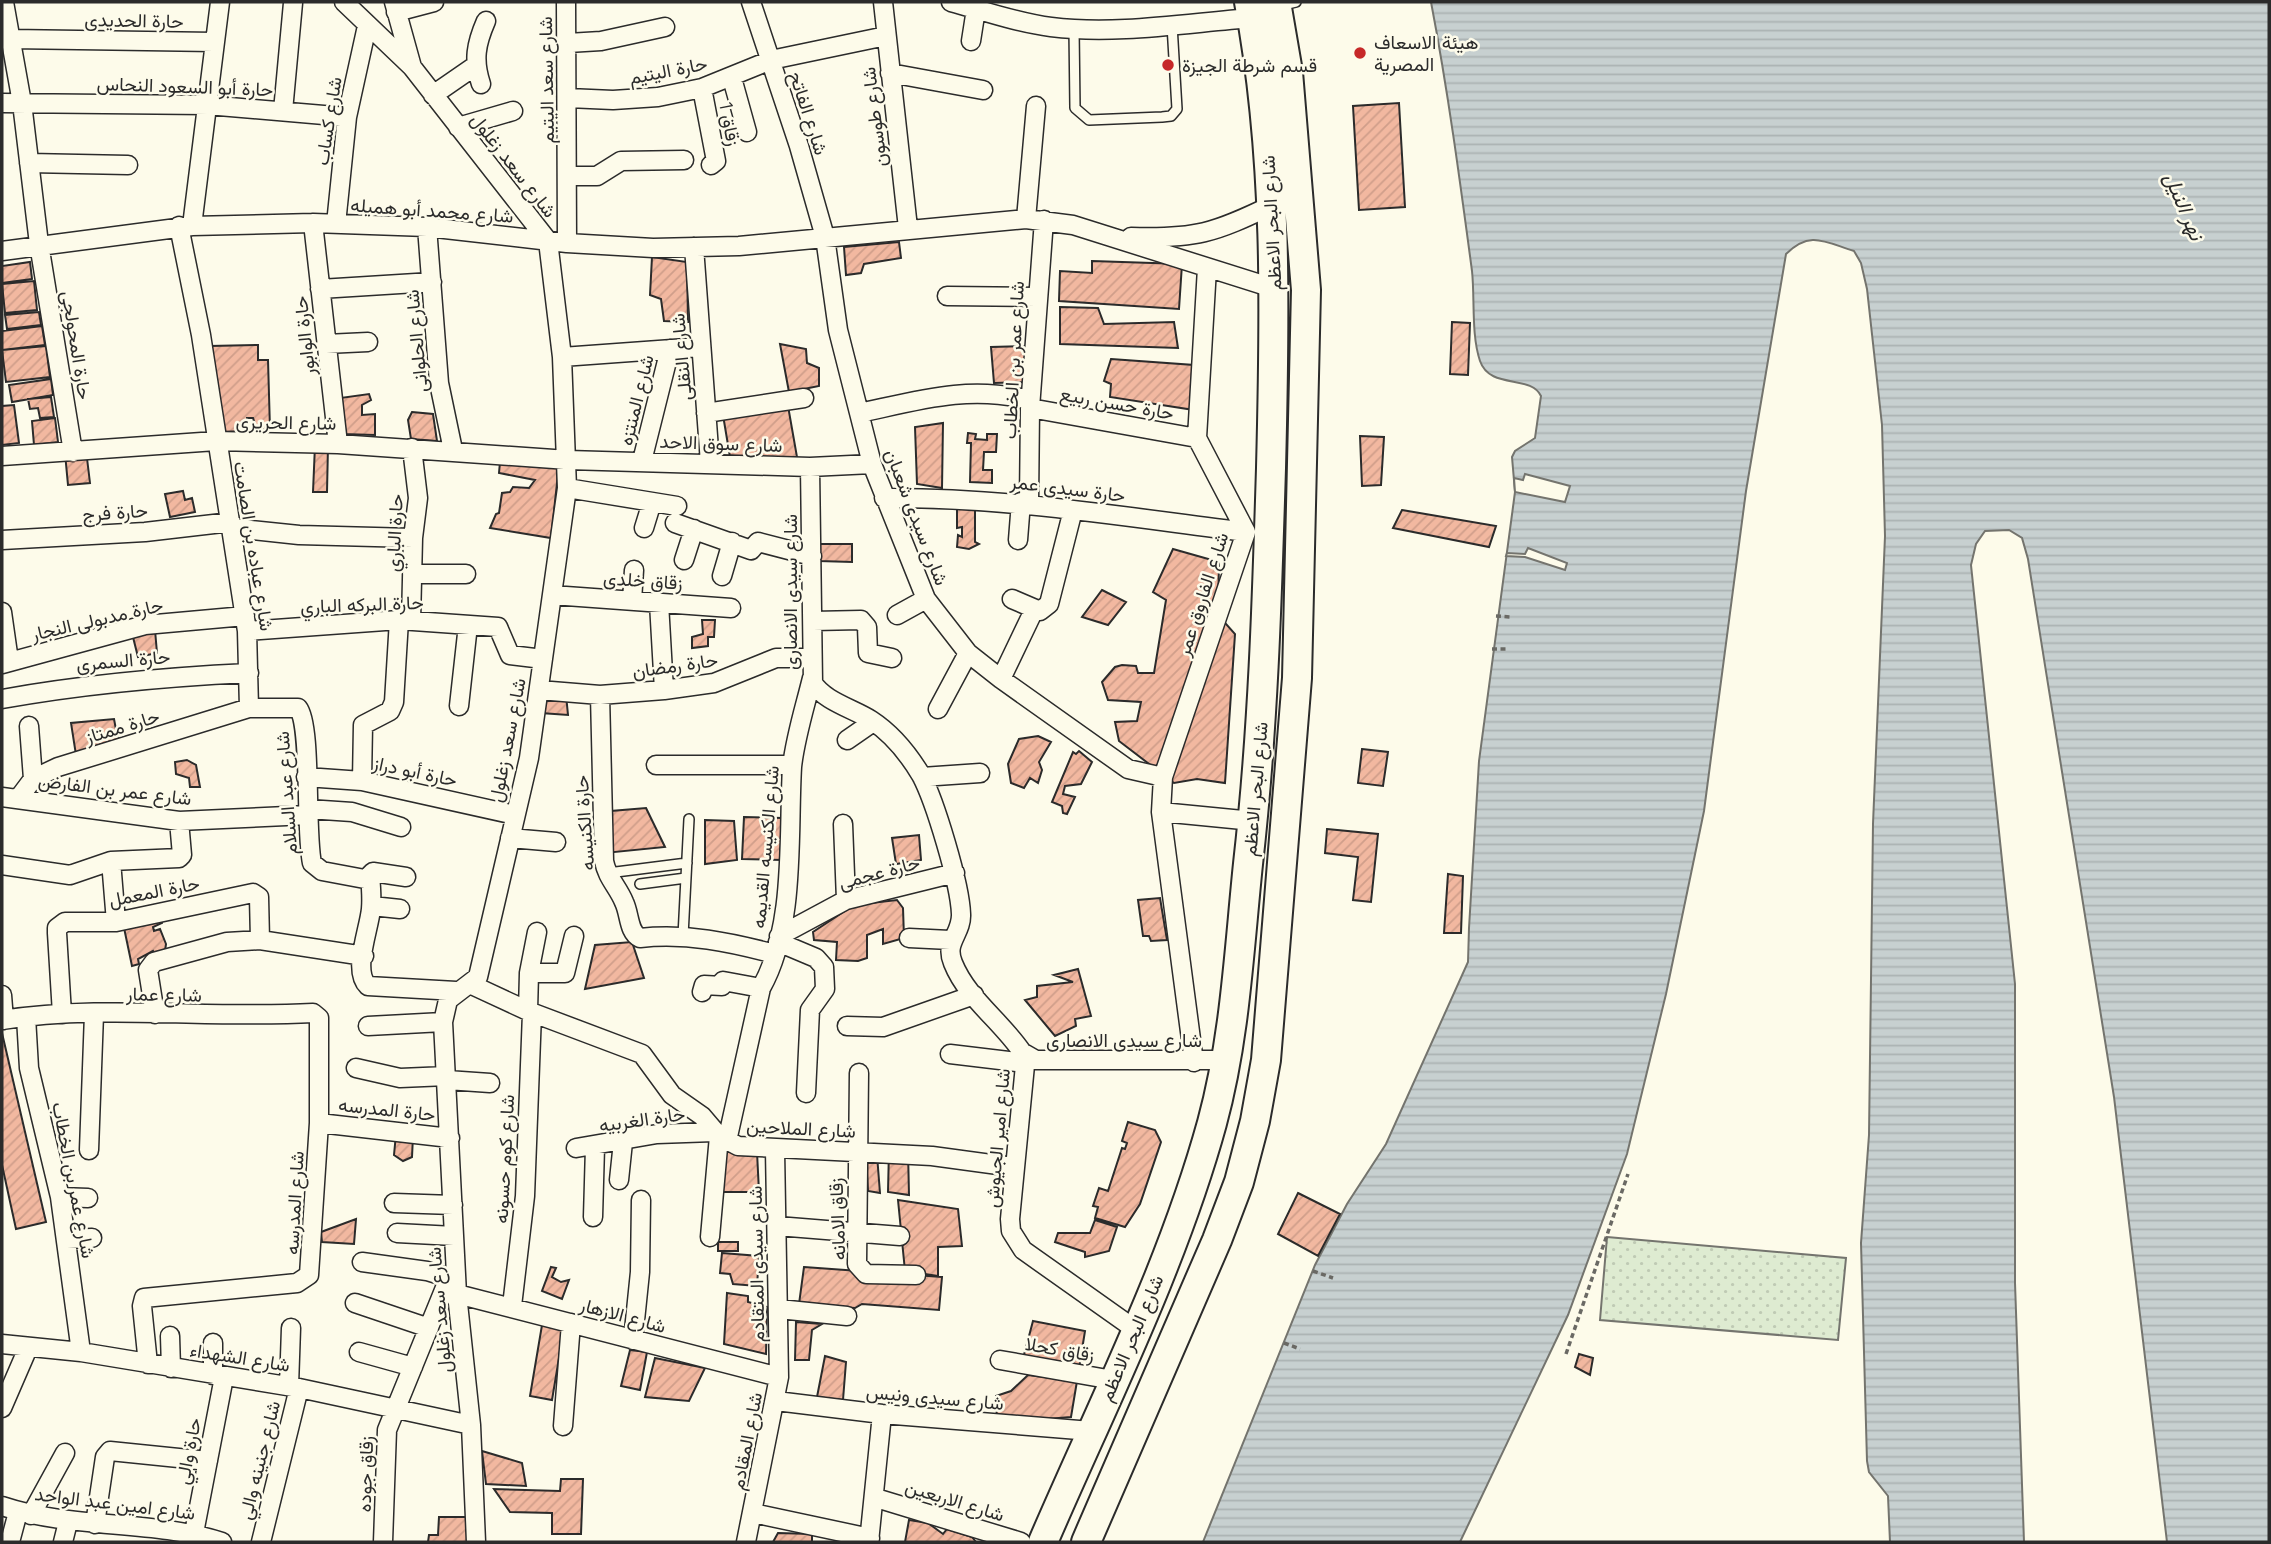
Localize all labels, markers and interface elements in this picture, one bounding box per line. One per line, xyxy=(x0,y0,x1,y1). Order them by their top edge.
street label: حارة الحديدى xyxy=(84,7,184,33)
street label: شارع سعد اليتيم xyxy=(533,16,560,144)
place label: هيئة الاسعاف المصرية xyxy=(1374,30,1478,76)
marker: هيئة الاسعاف المصرية xyxy=(1352,45,1368,61)
street label: حارة اليتيم xyxy=(627,51,709,90)
place label: قسم شرطة الجيزة xyxy=(1182,53,1317,78)
marker: قسم شرطة الجيزة xyxy=(1160,57,1176,73)
street label: شارع طوسون xyxy=(856,66,893,168)
street label: شارع الفاتح xyxy=(782,68,834,159)
street label: حارة أبو السعود النحاس xyxy=(96,71,274,101)
street label: شارع كساب xyxy=(309,75,348,167)
street label: زقاق 1 xyxy=(714,100,746,148)
street label: شارع سعد زغلول xyxy=(465,108,562,223)
street label: شارع البحر الاعظم xyxy=(1255,155,1288,291)
water label: نهر النيل xyxy=(2158,168,2211,245)
street label: شارع محمد أبو هميله xyxy=(350,192,514,229)
street label: شارع عمر بن الخطاب xyxy=(997,280,1030,440)
street label: حارة المحولجى xyxy=(57,289,97,401)
street label: شارع الحلوانى xyxy=(400,289,433,393)
street label: حارة الوابور xyxy=(288,295,320,378)
street label: شارع النقلى xyxy=(665,312,698,402)
street label: شارع المنتزه xyxy=(613,352,660,448)
street label: حارة حسن ربيع xyxy=(1058,381,1176,427)
street label: شارع الحريرى xyxy=(235,409,337,436)
street label: شارع سوق الاحد xyxy=(659,429,783,458)
street label: شارع سيدى شعبان xyxy=(879,445,954,589)
street label: شارع عباده بن الصامت xyxy=(228,459,279,633)
street label: حارة سيدى عمر xyxy=(1008,469,1127,507)
street label: حارة الباري xyxy=(380,493,412,573)
street label: حارة فرج xyxy=(81,498,149,527)
street label: شارع سيدى الانصارى xyxy=(778,514,803,670)
street label: شارع الفاروق عمر xyxy=(1170,529,1234,660)
street label: زقاق خلدى xyxy=(603,565,683,595)
street label: حارة البركه الباري xyxy=(300,590,424,622)
street label: حارة مدبولى النجار xyxy=(28,592,165,646)
street label: حارة السمرى xyxy=(75,644,171,676)
street label: حارة رمضان xyxy=(631,647,719,683)
street label: شارع سعد زغلول xyxy=(483,676,532,804)
street label: حارة ممتاز xyxy=(81,703,162,749)
street label: شارع البحر الاعظم xyxy=(1237,721,1274,858)
street label: شارع عبد السلام xyxy=(270,730,303,856)
street label: حارة أبو دراز xyxy=(370,750,459,792)
street label: شارع الكنيسه القديمه xyxy=(746,765,785,930)
street label: شارع عمر بن الفارض xyxy=(37,768,193,811)
street label: حارة الكنيسه xyxy=(569,775,599,871)
street label: حارة عجمى xyxy=(836,850,922,894)
street label: حارة المعمل xyxy=(107,870,201,912)
street label: شارع عمار xyxy=(125,981,202,1008)
street label: شارع سيدى الانصارى xyxy=(1046,1028,1202,1053)
street label: شارع امير الجيوش xyxy=(979,1067,1016,1209)
street label: حارة المدرسه xyxy=(337,1092,437,1126)
street label: شارع كوم حسونه xyxy=(489,1094,520,1224)
street label: شارع عمر بن الخطاب xyxy=(46,1100,101,1260)
street label: حارة الغربيه xyxy=(597,1101,687,1137)
street label: شارع الملاحين xyxy=(746,1113,856,1144)
street label: شارع المدرسه xyxy=(279,1150,310,1256)
street label: زقاق الامانه xyxy=(824,1177,850,1261)
street label: شارع سيدى المتقادم xyxy=(743,1185,770,1343)
street label: شارع سعد زغلول xyxy=(422,1246,457,1374)
street label: شارع البحر الاعظم xyxy=(1094,1271,1169,1405)
street label: شارع الازهار xyxy=(576,1292,669,1339)
street label: زقاق كحلا xyxy=(1023,1331,1097,1367)
street label: شارع الشهداء xyxy=(188,1337,292,1378)
street label: شارع سيدى ونيس xyxy=(865,1379,1005,1416)
street label: شارع المقادم xyxy=(725,1390,768,1492)
street label: شارع جنينه والي xyxy=(233,1398,289,1523)
street label: حارة والي xyxy=(170,1416,210,1487)
street label: زقاق جوده xyxy=(352,1435,378,1513)
street label: شارع الاربعين xyxy=(902,1474,1007,1527)
street label: شارع امين عبد الواحد xyxy=(33,1481,197,1526)

